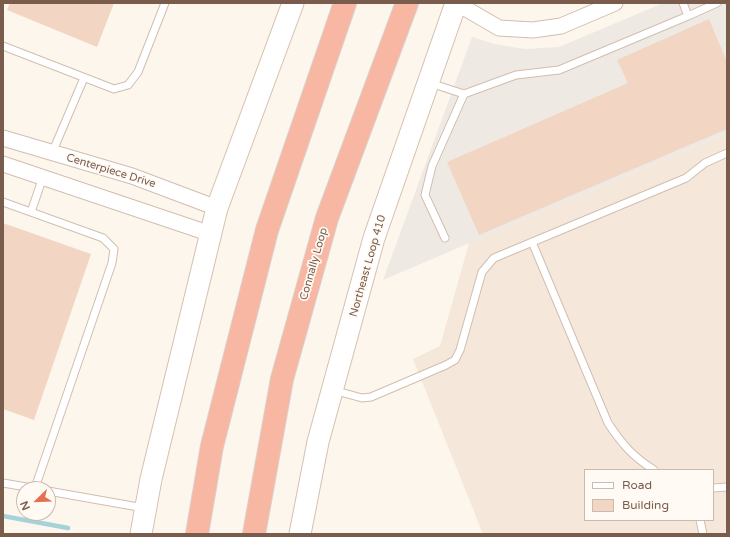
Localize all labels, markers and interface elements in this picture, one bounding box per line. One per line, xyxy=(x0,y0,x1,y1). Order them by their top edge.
street label: Centerpiece Drive xyxy=(65,151,157,191)
street label: Northeast Loop 410 xyxy=(347,214,389,318)
street label: Connally Loop xyxy=(297,226,331,302)
legend xyxy=(584,469,714,521)
text: Road xyxy=(622,478,652,492)
north arrow xyxy=(16,481,56,521)
text: Building xyxy=(622,498,669,512)
text: N xyxy=(18,499,33,512)

